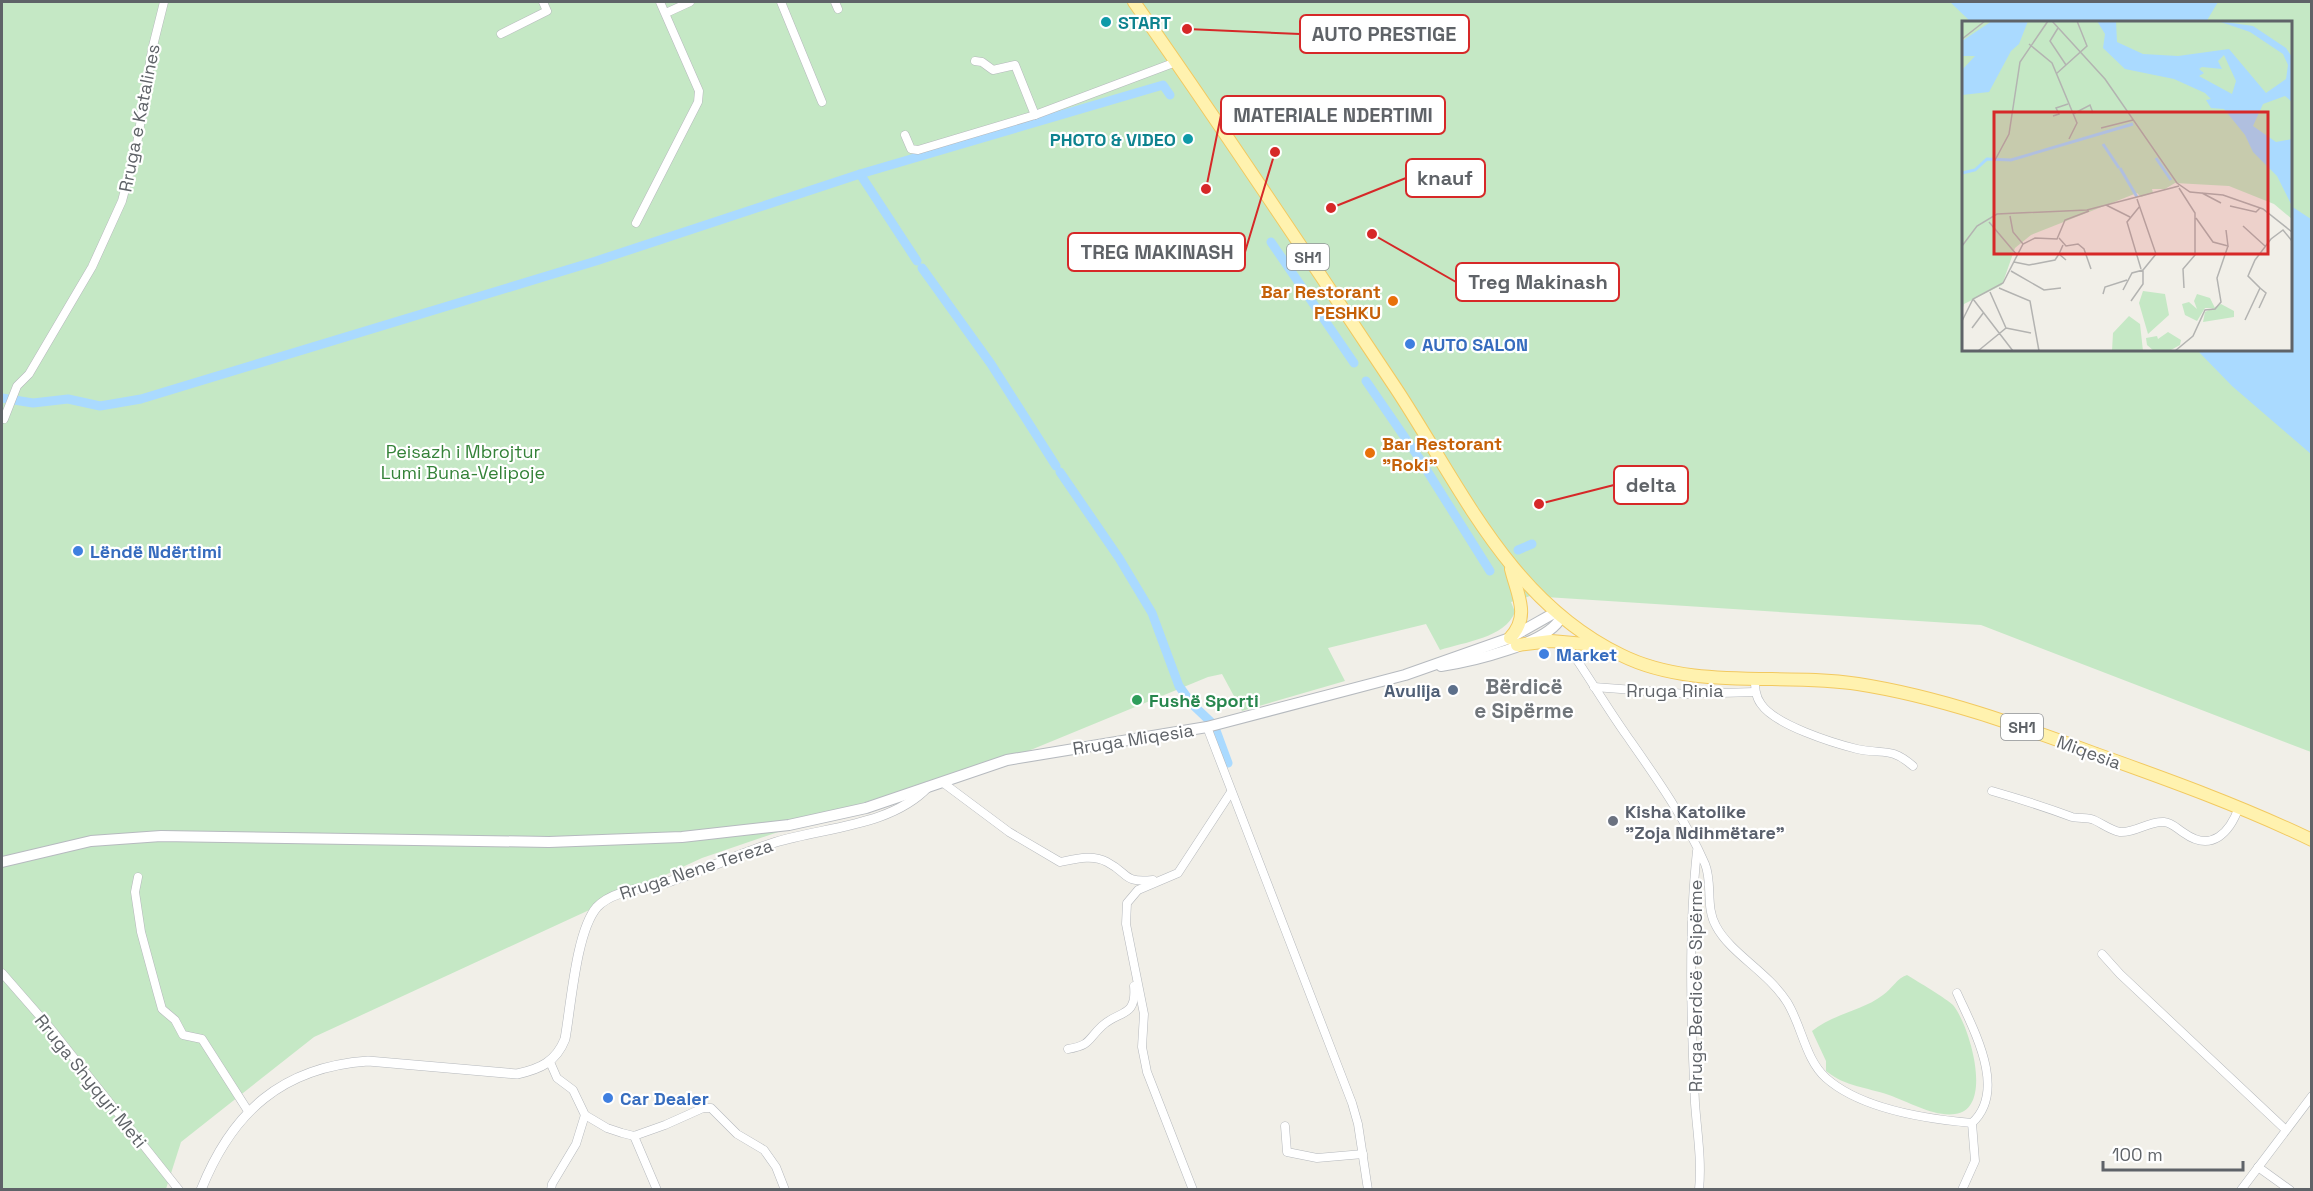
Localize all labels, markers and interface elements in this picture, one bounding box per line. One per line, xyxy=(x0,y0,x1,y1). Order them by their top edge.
place label: START xyxy=(1118,11,1172,34)
marker: START xyxy=(1099,15,1113,29)
callout: AUTO PRESTIGE xyxy=(1300,15,1469,53)
text: AUTO PRESTIGE xyxy=(1312,21,1456,47)
inset map xyxy=(1962,21,2292,351)
street label: Rruga e Katalines xyxy=(113,42,165,194)
callout: MATERIALE NDERTIMI xyxy=(1221,96,1445,134)
text: MATERIALE NDERTIMI xyxy=(1233,102,1433,128)
place label: PHOTO & VIDEO xyxy=(1050,128,1176,151)
marker: PHOTO & VIDEO xyxy=(1181,132,1195,146)
callout: knauf xyxy=(1406,159,1485,197)
text: knauf xyxy=(1417,165,1473,191)
callout: TREG MAKINASH xyxy=(1068,233,1245,271)
text: TREG MAKINASH xyxy=(1080,239,1234,265)
road number: SH1 xyxy=(1287,244,1329,270)
callout: Treg Makinash xyxy=(1456,263,1619,301)
text: Treg Makinash xyxy=(1468,269,1608,295)
place label: Bar Restorant PESHKU xyxy=(1261,280,1381,324)
marker: Bar Restorant PESHKU xyxy=(1386,294,1400,308)
place label: AUTO SALON xyxy=(1422,333,1528,356)
marker: AUTO SALON xyxy=(1403,337,1417,351)
place label: Bar Restorant "Roki" xyxy=(1382,432,1502,476)
park label: Peisazh i Mbrojtur Lumi Buna-Velipoje xyxy=(381,440,545,484)
marker: Bar Restorant "Roki" xyxy=(1363,446,1377,460)
callout: delta xyxy=(1614,466,1688,504)
text: delta xyxy=(1626,472,1677,498)
place label: Lëndë Ndërtimi xyxy=(90,540,222,563)
marker: Lëndë Ndërtimi xyxy=(71,544,85,558)
place label: Market xyxy=(1556,643,1617,666)
marker: Market xyxy=(1537,647,1551,661)
district label: Bërdicë e Sipërme xyxy=(1474,673,1574,724)
place label: Avulija xyxy=(1384,679,1442,702)
street label: Rruga Rinia xyxy=(1626,679,1724,702)
marker: Avulija xyxy=(1446,683,1460,697)
place label: Fushë Sporti xyxy=(1149,689,1259,712)
marker: Fushë Sporti xyxy=(1130,693,1144,707)
road number: SH1 xyxy=(2001,714,2043,740)
street label: Rruga Miqesia xyxy=(1071,718,1195,760)
street label: Miqesia xyxy=(2054,730,2124,774)
place label: Kisha Katolike "Zoja Ndihmëtare" xyxy=(1625,800,1785,844)
marker: Kisha Katolike "Zoja Ndihmëtare" xyxy=(1606,814,1620,828)
street label: Rruga Nene Tereza xyxy=(616,833,776,905)
street label: Rruga Berdicë e Sipërme xyxy=(1684,880,1707,1092)
street label: Rruga Shyqyri Meti xyxy=(30,1009,152,1153)
place label: Car Dealer xyxy=(620,1087,709,1110)
marker: Car Dealer xyxy=(601,1091,615,1105)
scale bar xyxy=(2103,1134,2242,1172)
text: 100 m xyxy=(2112,1143,2163,1166)

